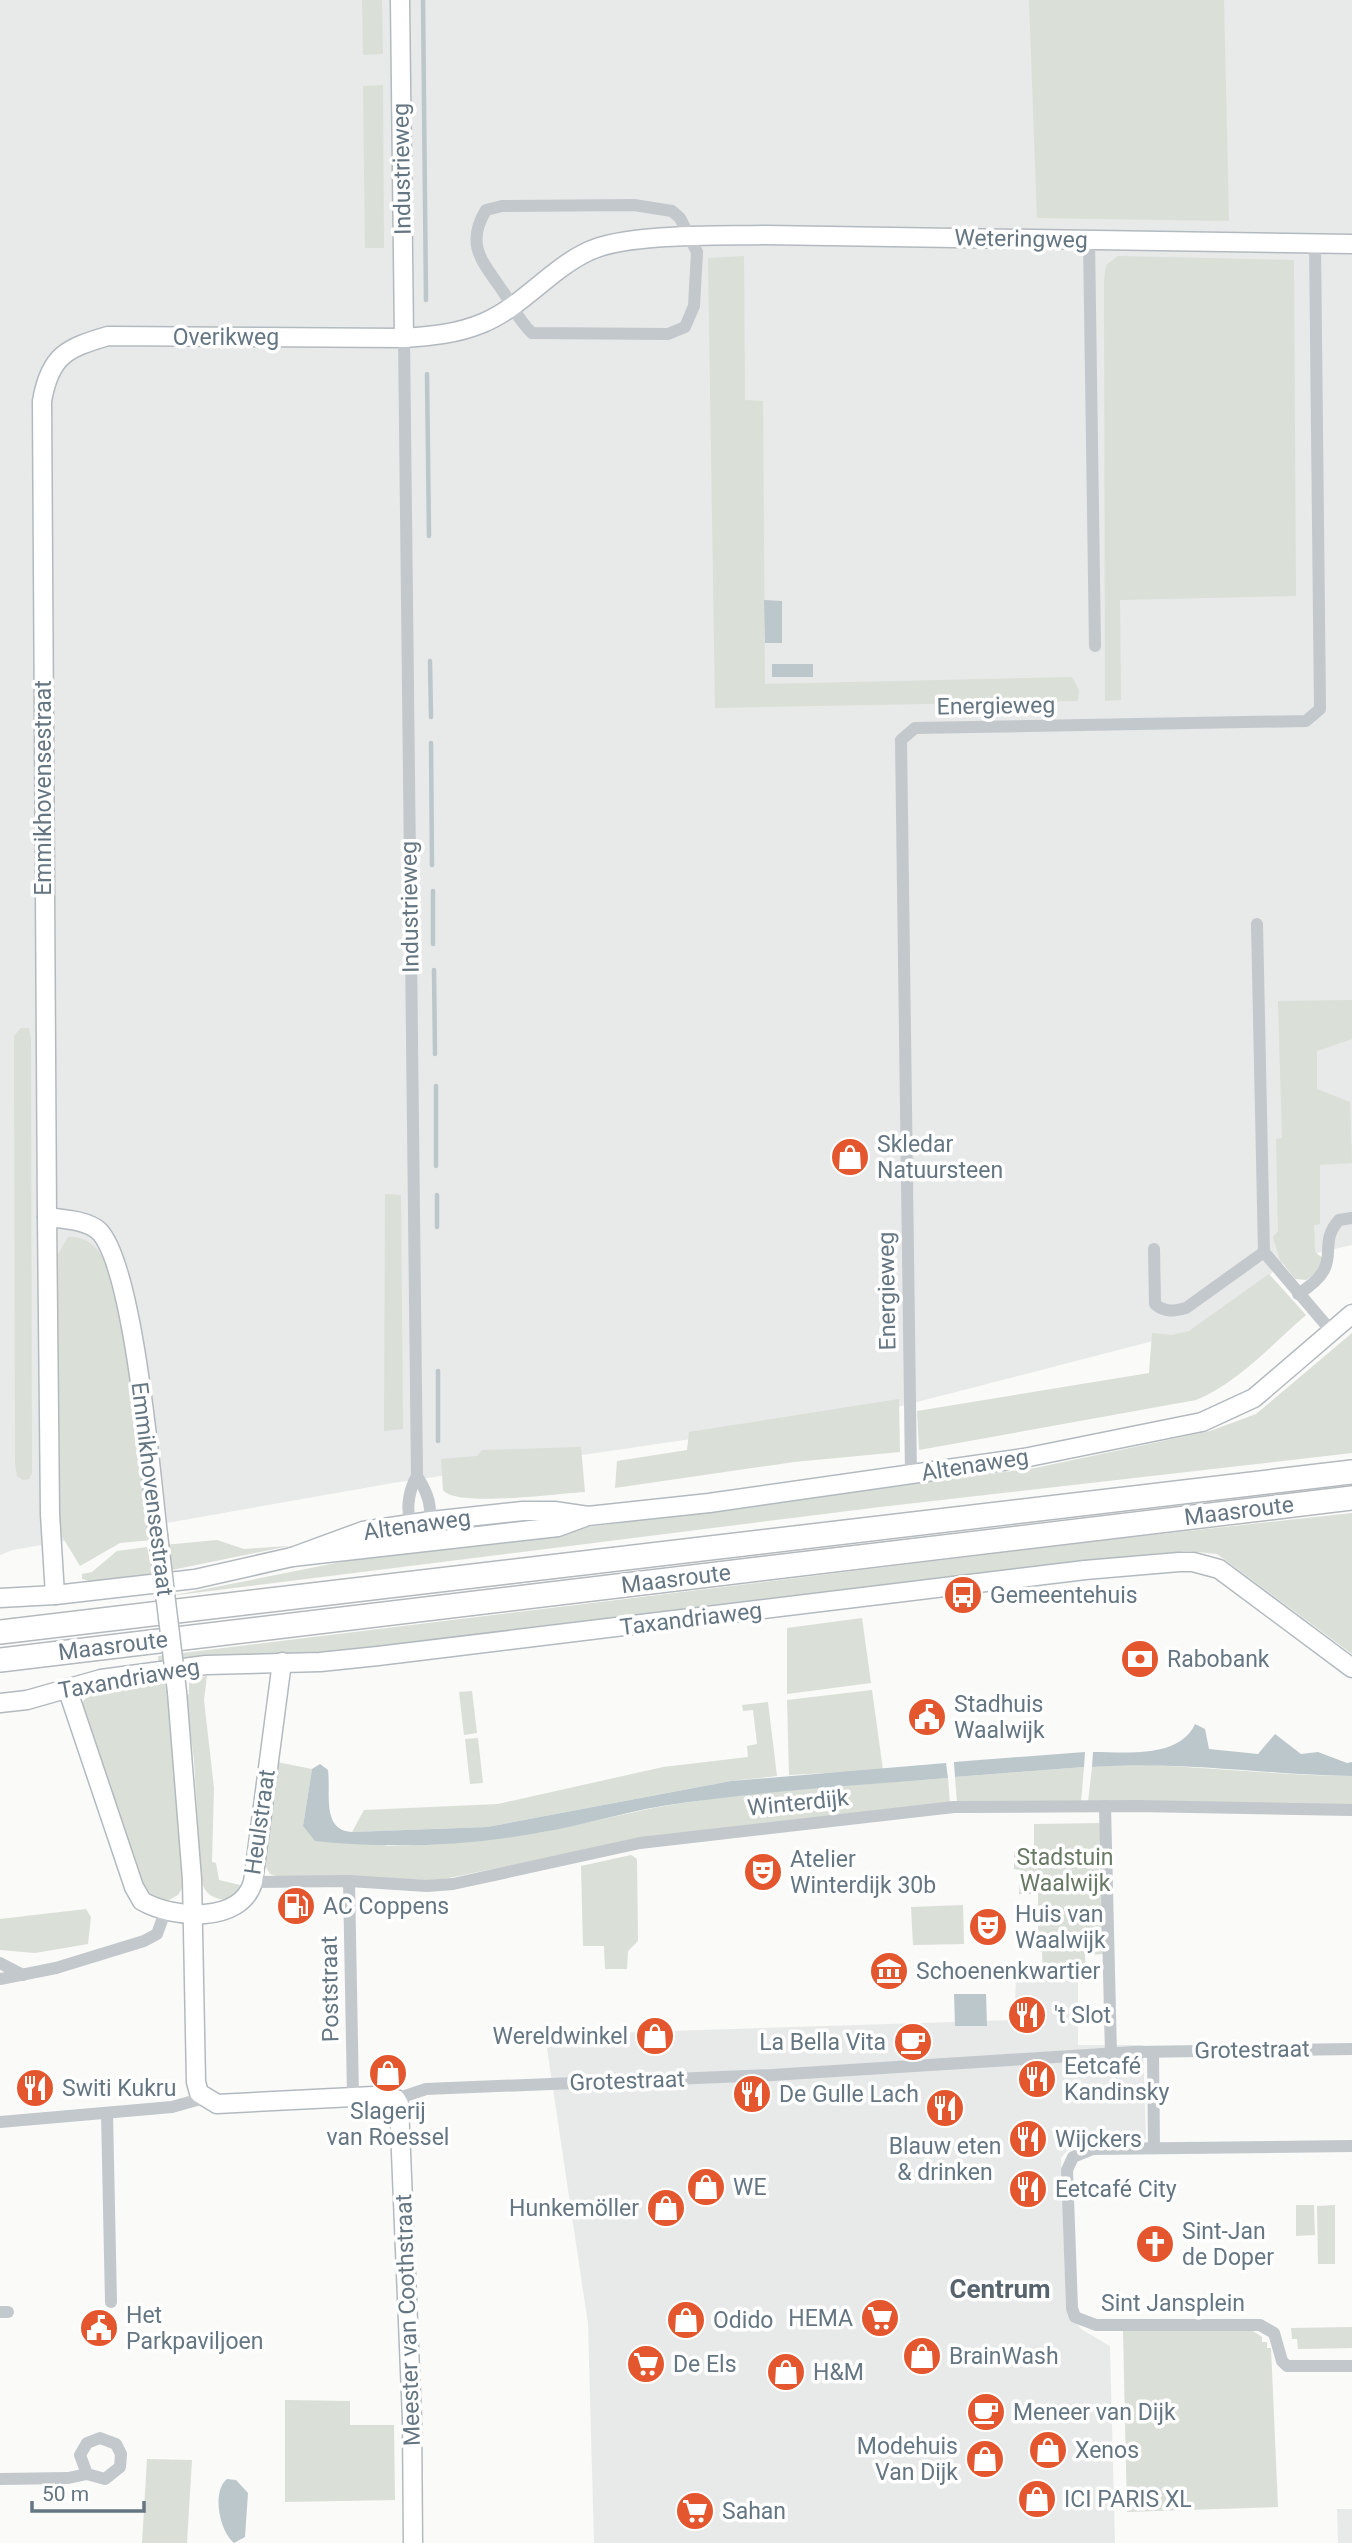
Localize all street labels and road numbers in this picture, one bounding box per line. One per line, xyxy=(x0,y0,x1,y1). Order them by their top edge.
street label: Industrieweg xyxy=(387,103,417,235)
street label: Weteringweg xyxy=(954,224,1088,254)
street label: Overikweg xyxy=(173,324,279,351)
street label: Emmikhovensestraat xyxy=(30,680,57,896)
street label: Energieweg xyxy=(936,691,1056,721)
street label: Industrieweg xyxy=(395,841,425,973)
street label: Energieweg xyxy=(872,1231,902,1351)
street label: Emmikhovensestraat xyxy=(125,1380,179,1598)
street label: Altenaweg xyxy=(920,1443,1030,1487)
street label: Maasroute xyxy=(1183,1491,1295,1531)
street label: Altenaweg xyxy=(362,1504,472,1546)
street label: Maasroute xyxy=(620,1559,732,1599)
street label: Taxandriaweg xyxy=(618,1597,764,1641)
street label: Maasroute xyxy=(57,1626,169,1666)
street label: Taxandriaweg xyxy=(56,1653,202,1705)
street label: Heulstraat xyxy=(239,1768,281,1876)
street label: Winterdijk xyxy=(746,1784,850,1822)
street label: Poststraat xyxy=(316,1936,344,2042)
street label: Grotestraat xyxy=(1194,2035,1310,2065)
street label: Grotestraat xyxy=(569,2065,685,2097)
street label: Meester van Coothstraat xyxy=(390,2194,426,2446)
street label: Sint Jansplein xyxy=(1101,2290,1245,2317)

